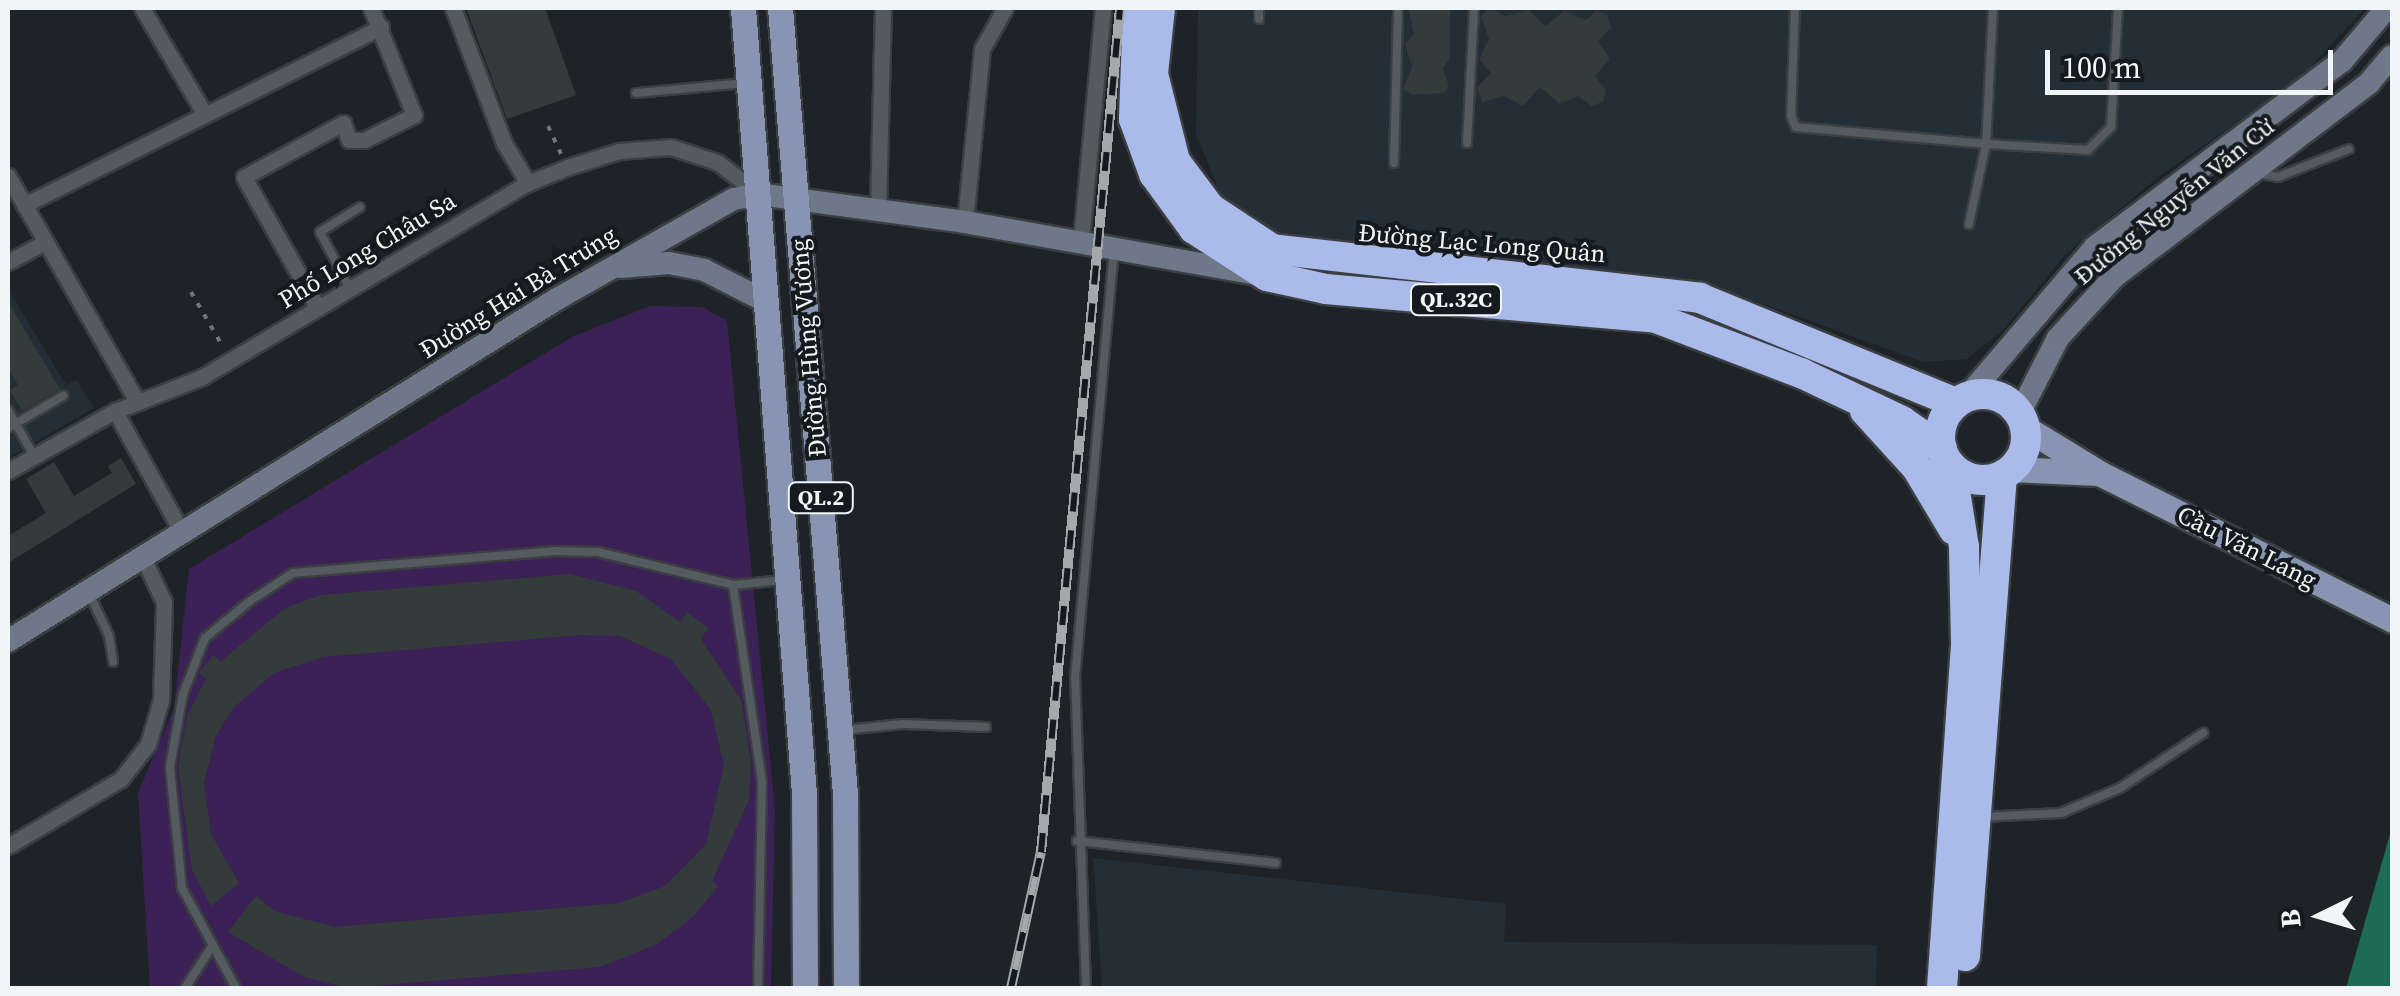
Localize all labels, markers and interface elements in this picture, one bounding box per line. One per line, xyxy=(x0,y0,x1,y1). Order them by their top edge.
scale bar xyxy=(2050,30,2338,92)
text: 100 m xyxy=(2062,47,2141,88)
street label: Đường Nguyễn Văn Cừ xyxy=(2068,111,2280,291)
street label: Phố Long Châu Sa xyxy=(273,185,461,315)
street label: Đường Lạc Long Quân xyxy=(1357,217,1607,269)
street label: Đường Hai Bà Trưng xyxy=(414,219,622,365)
street label: Đường Hùng Vương xyxy=(783,237,833,459)
road number: QL.32C xyxy=(1408,283,1504,317)
road number: QL.2 xyxy=(786,481,856,515)
street label: Cầu Văn Lang xyxy=(2172,499,2322,595)
north arrow xyxy=(2270,866,2370,966)
text: B xyxy=(2270,908,2310,929)

